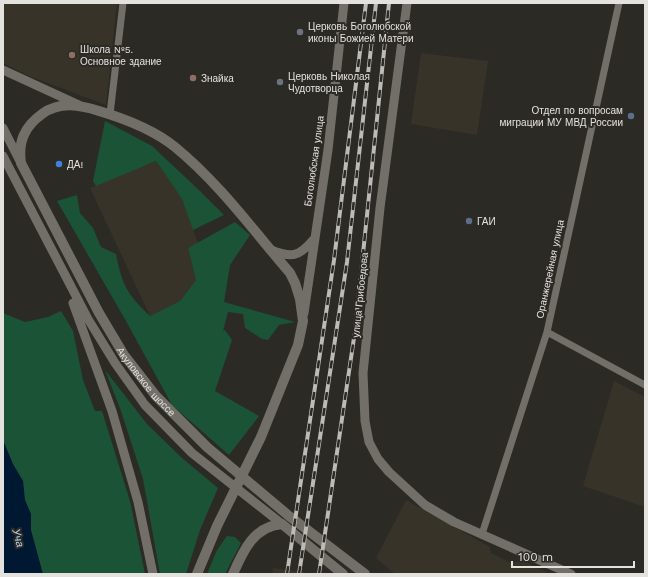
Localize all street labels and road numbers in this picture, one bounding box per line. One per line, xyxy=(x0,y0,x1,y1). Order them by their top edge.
street label: Боголюбская улица xyxy=(302,115,326,207)
street label: Оранжерейная улица xyxy=(534,218,566,319)
street label: улица Грибоедова xyxy=(350,251,370,338)
street label: Акуловское шоссе xyxy=(115,345,178,418)

